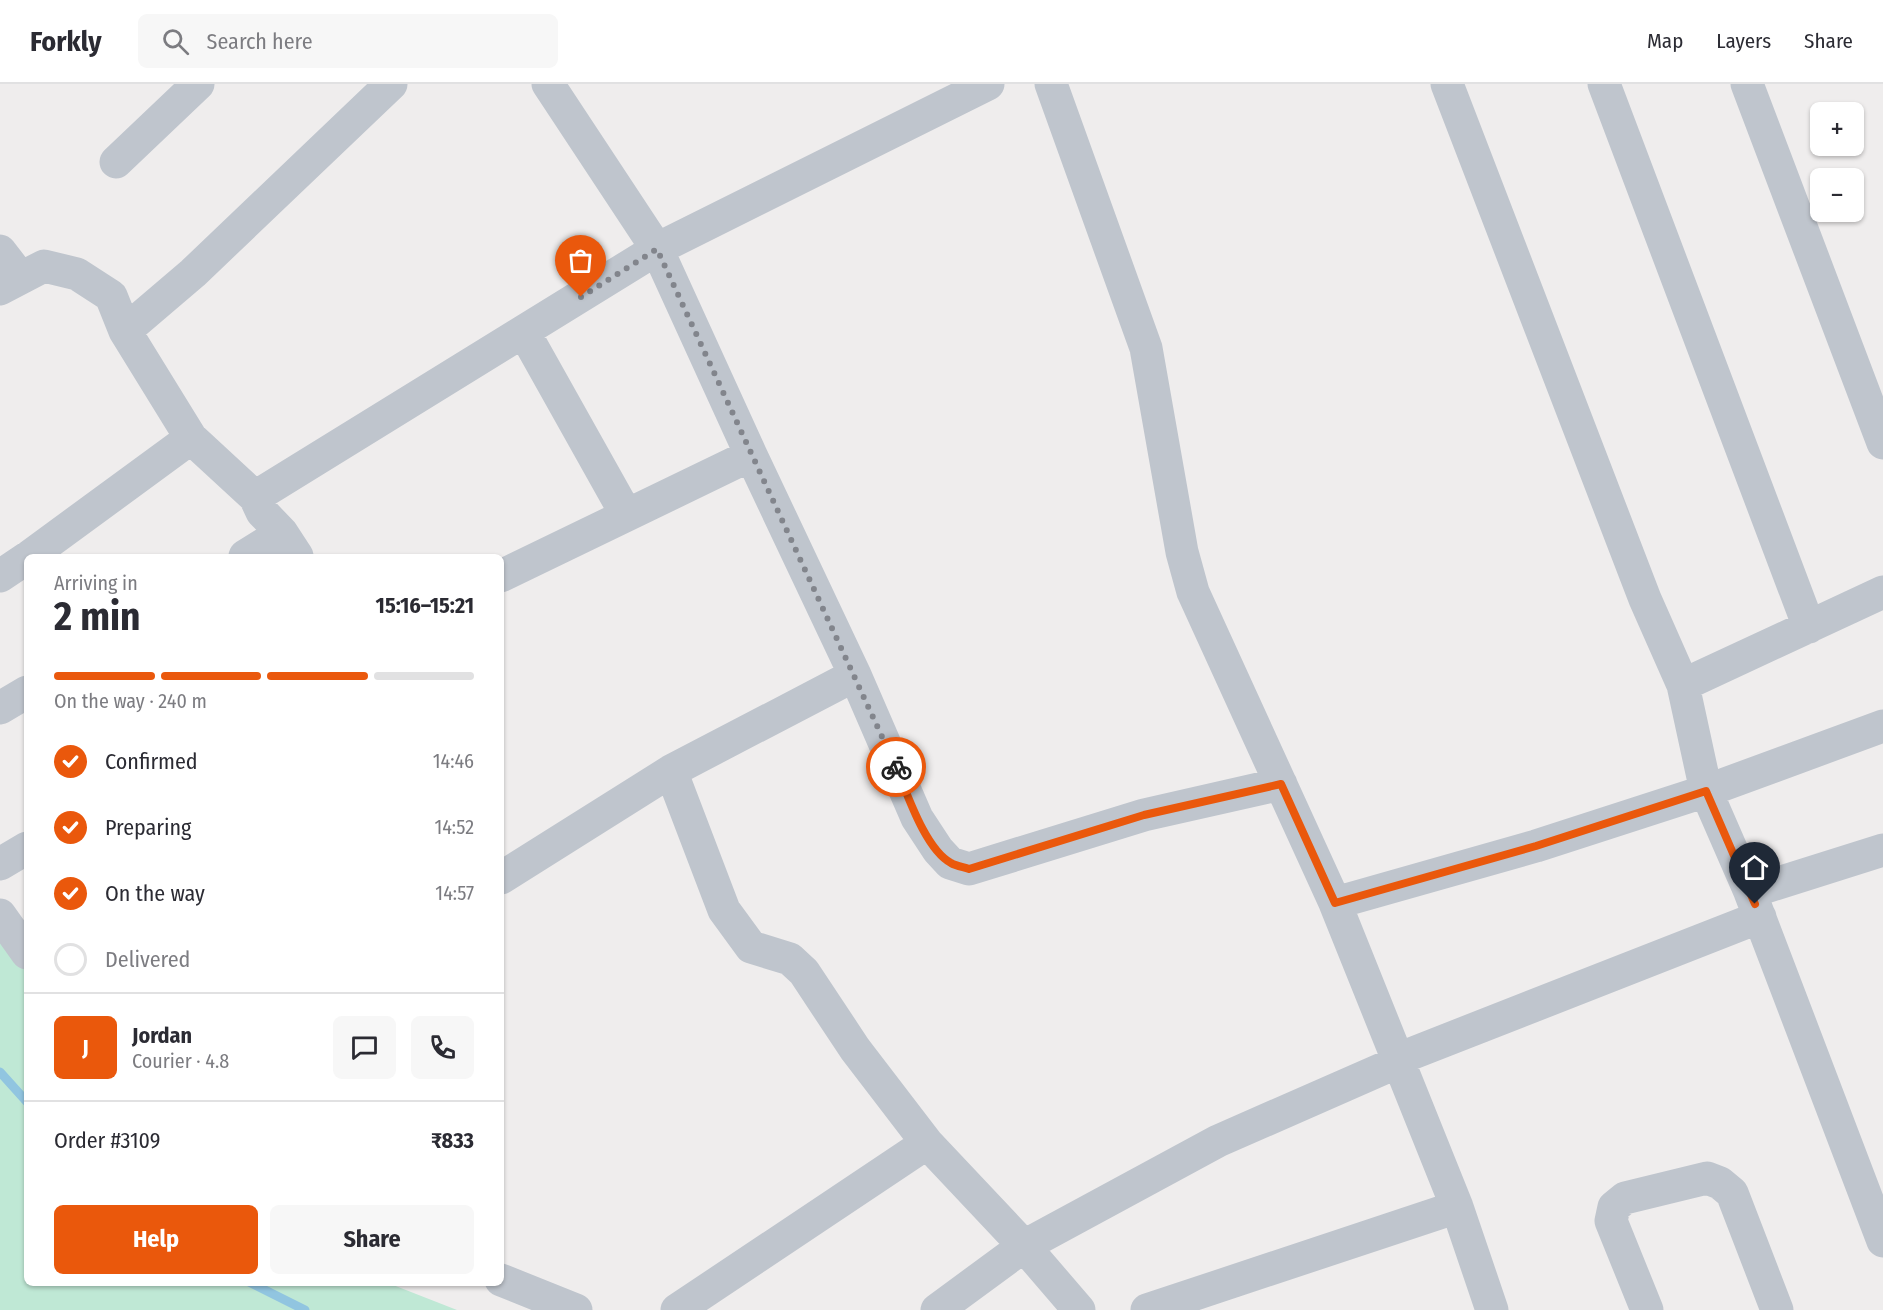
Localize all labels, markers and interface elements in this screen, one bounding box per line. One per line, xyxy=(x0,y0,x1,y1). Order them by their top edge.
search box xyxy=(138,14,558,68)
text: Forkly xyxy=(30,25,102,58)
icon: search xyxy=(159,25,192,58)
text: Search here xyxy=(207,28,313,55)
text: Map xyxy=(1647,28,1683,54)
text: Layers xyxy=(1716,28,1771,54)
text: Share xyxy=(1804,28,1853,54)
map controls xyxy=(1810,102,1864,222)
button: + xyxy=(1810,102,1864,156)
button: − xyxy=(1810,168,1864,222)
pin xyxy=(555,235,606,297)
icon: bag xyxy=(564,244,597,277)
text: Arriving in xyxy=(54,571,138,595)
text: 15:16–15:21 xyxy=(376,592,474,619)
text: 2 min xyxy=(54,594,140,640)
text: On the way · 240 m xyxy=(54,689,207,713)
courier xyxy=(866,737,926,797)
icon: check xyxy=(54,745,87,778)
text: Confirmed xyxy=(105,748,198,775)
text: 14:46 xyxy=(433,749,474,773)
icon: bike xyxy=(880,751,913,784)
icon: check xyxy=(54,811,87,844)
text: Preparing xyxy=(105,814,191,841)
text: 14:52 xyxy=(434,815,474,839)
pin xyxy=(1729,842,1780,904)
icon: home xyxy=(1738,851,1771,884)
icon: check xyxy=(54,877,87,910)
text: On the way xyxy=(105,880,205,907)
text: 14:57 xyxy=(435,881,474,905)
text: Delivered xyxy=(105,946,190,973)
button: chat xyxy=(333,1016,396,1079)
button: phone xyxy=(411,1016,474,1079)
text: Jordan xyxy=(132,1022,192,1049)
text: J xyxy=(82,1034,89,1061)
text: Courier · 4.8 xyxy=(132,1049,229,1073)
text: Order #3109 xyxy=(54,1127,161,1154)
text: ₹833 xyxy=(431,1127,474,1154)
button: Help xyxy=(54,1205,258,1274)
button: Share xyxy=(270,1205,474,1274)

